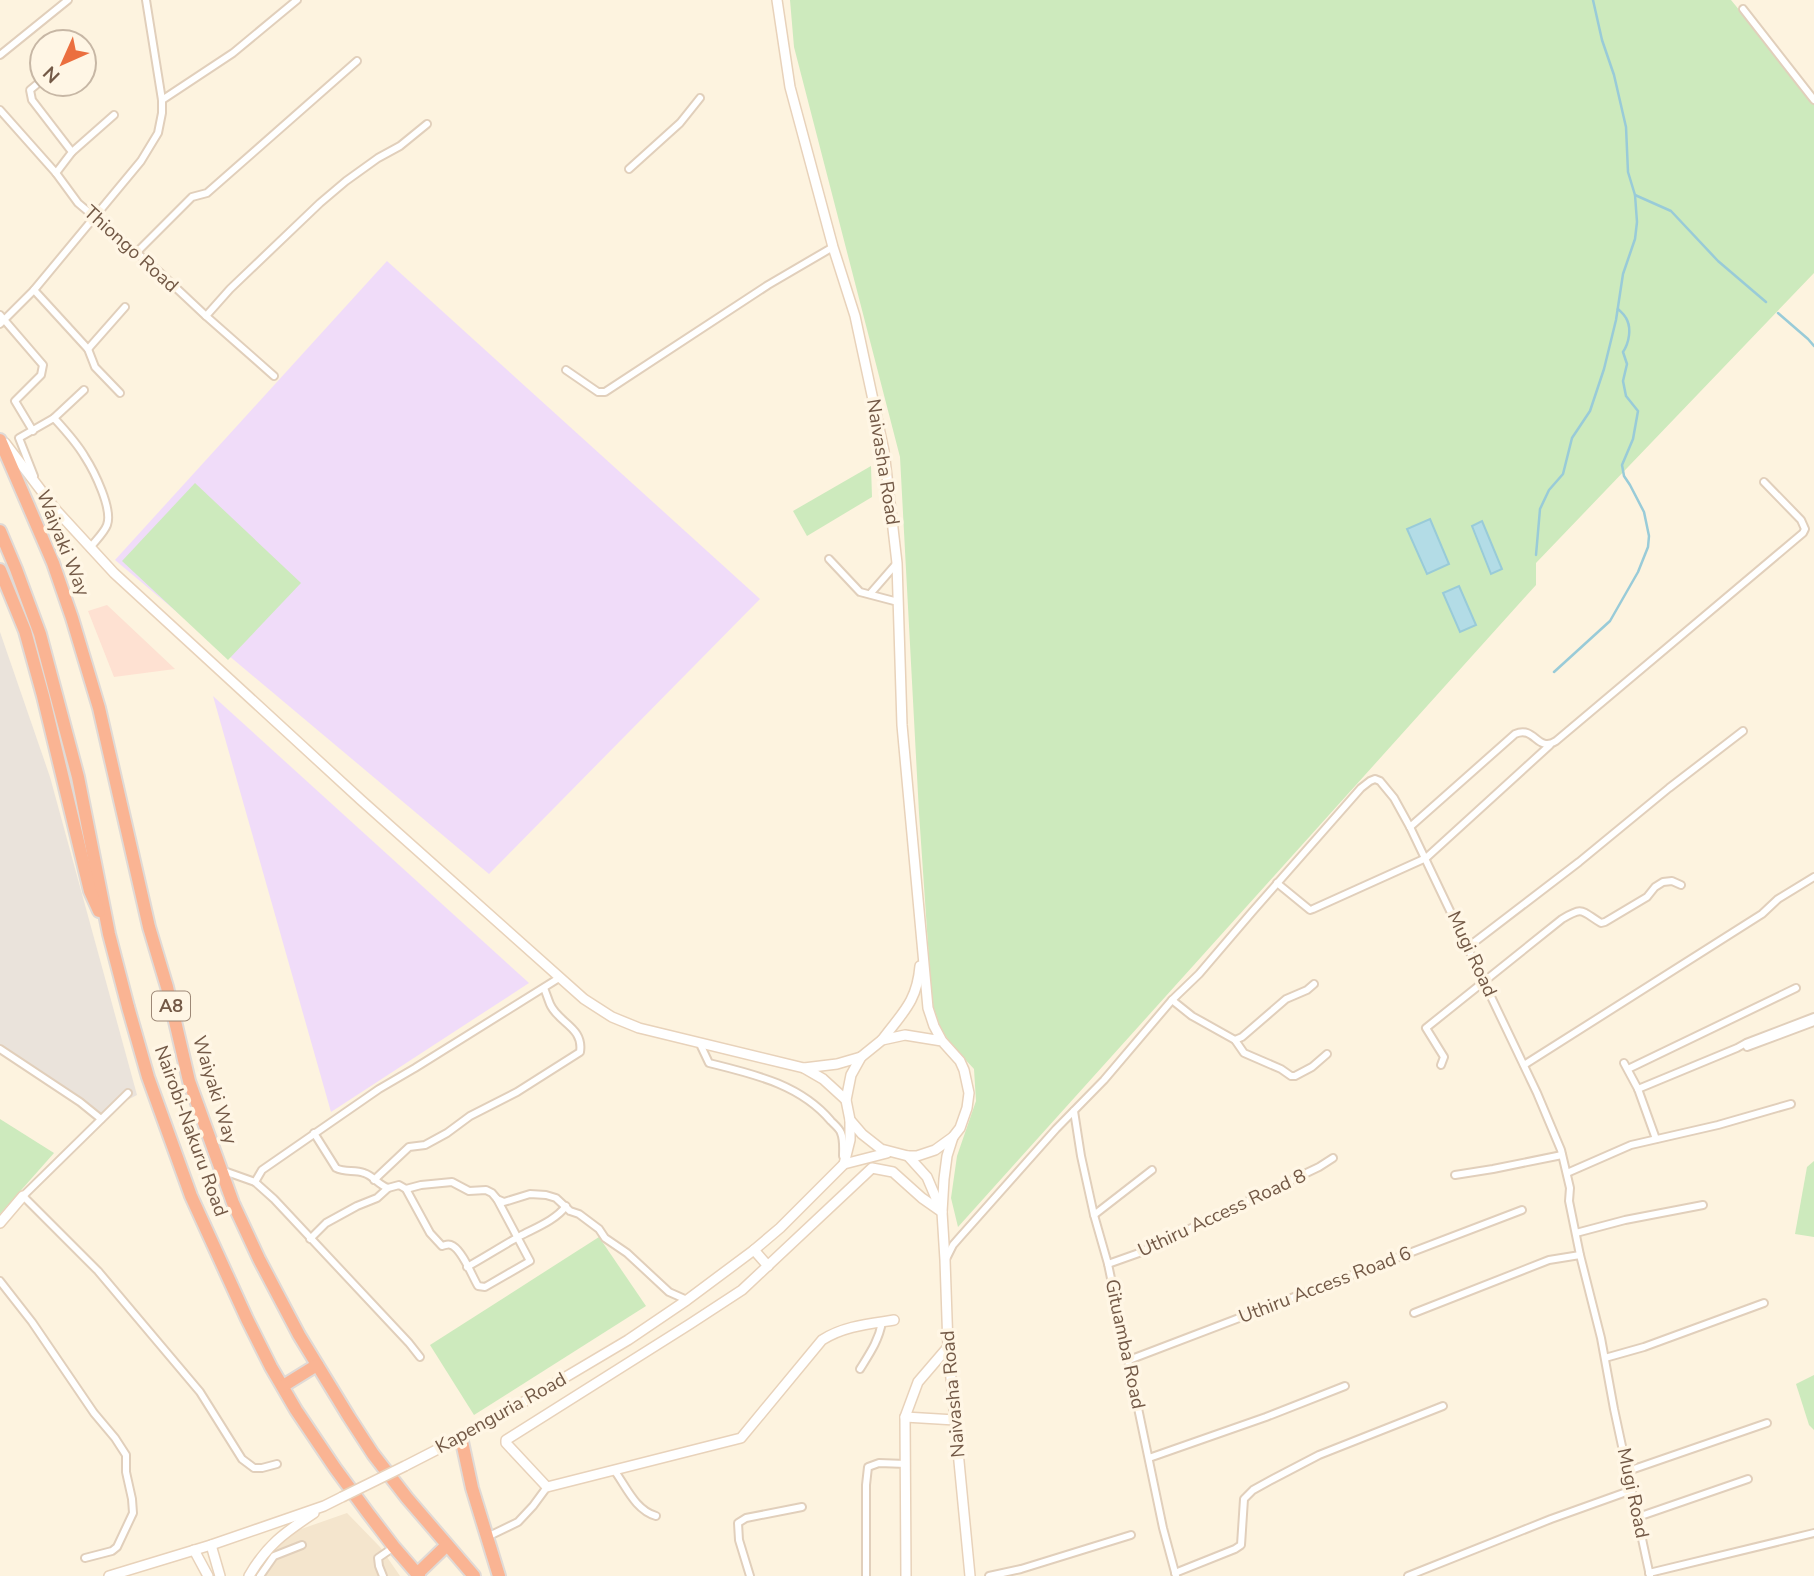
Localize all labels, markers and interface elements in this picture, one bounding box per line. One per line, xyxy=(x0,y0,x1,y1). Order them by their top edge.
north arrow xyxy=(28,28,98,98)
text: N xyxy=(37,60,66,89)
street label: Thiongo Road xyxy=(78,200,184,298)
street label: Naivasha Road xyxy=(860,397,906,527)
street label: Waiyaki Way xyxy=(30,486,96,600)
street label: Mugi Road xyxy=(1441,907,1503,1001)
road number: A8 xyxy=(152,992,190,1021)
street label: Waiyaki Way xyxy=(186,1032,244,1148)
street label: Nairobi-Nakuru Road xyxy=(148,1042,234,1220)
street label: Uthiru Access Road 8 xyxy=(1134,1163,1310,1263)
street label: Uthiru Access Road 6 xyxy=(1235,1240,1415,1330)
street label: Gituamba Road xyxy=(1099,1277,1151,1411)
street label: Naivasha Road xyxy=(935,1329,971,1459)
street label: Kapenguria Road xyxy=(431,1366,571,1460)
street label: Mugi Road xyxy=(1611,1446,1655,1540)

